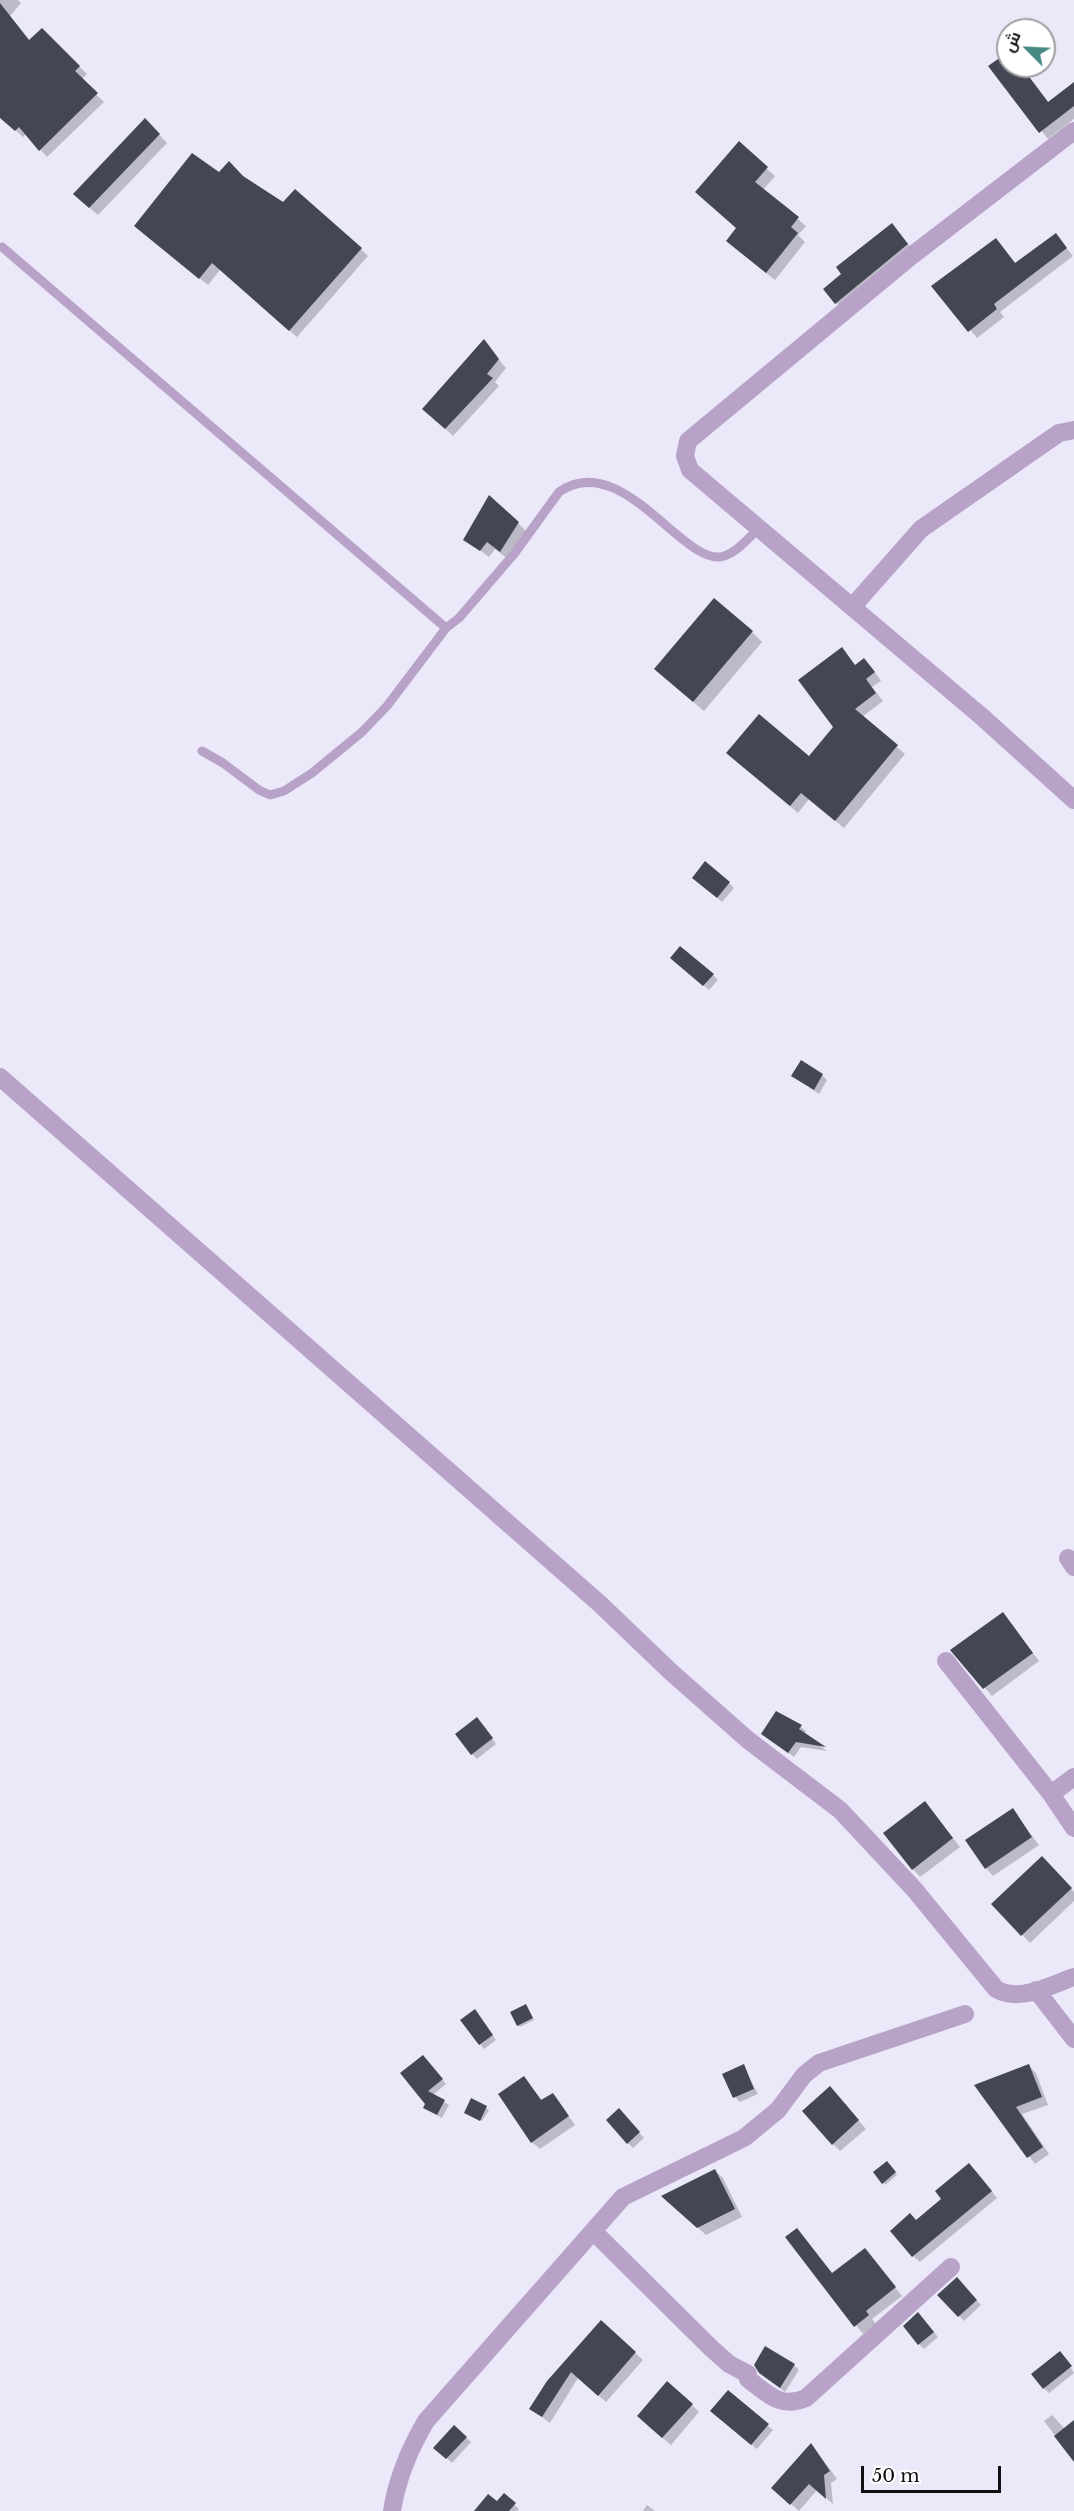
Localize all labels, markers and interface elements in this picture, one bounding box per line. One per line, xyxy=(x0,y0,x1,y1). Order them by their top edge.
north arrow xyxy=(996,18,1056,78)
text: ش xyxy=(998,28,1025,55)
scale bar xyxy=(864,2454,1004,2492)
text: 50 m xyxy=(872,2465,920,2487)

